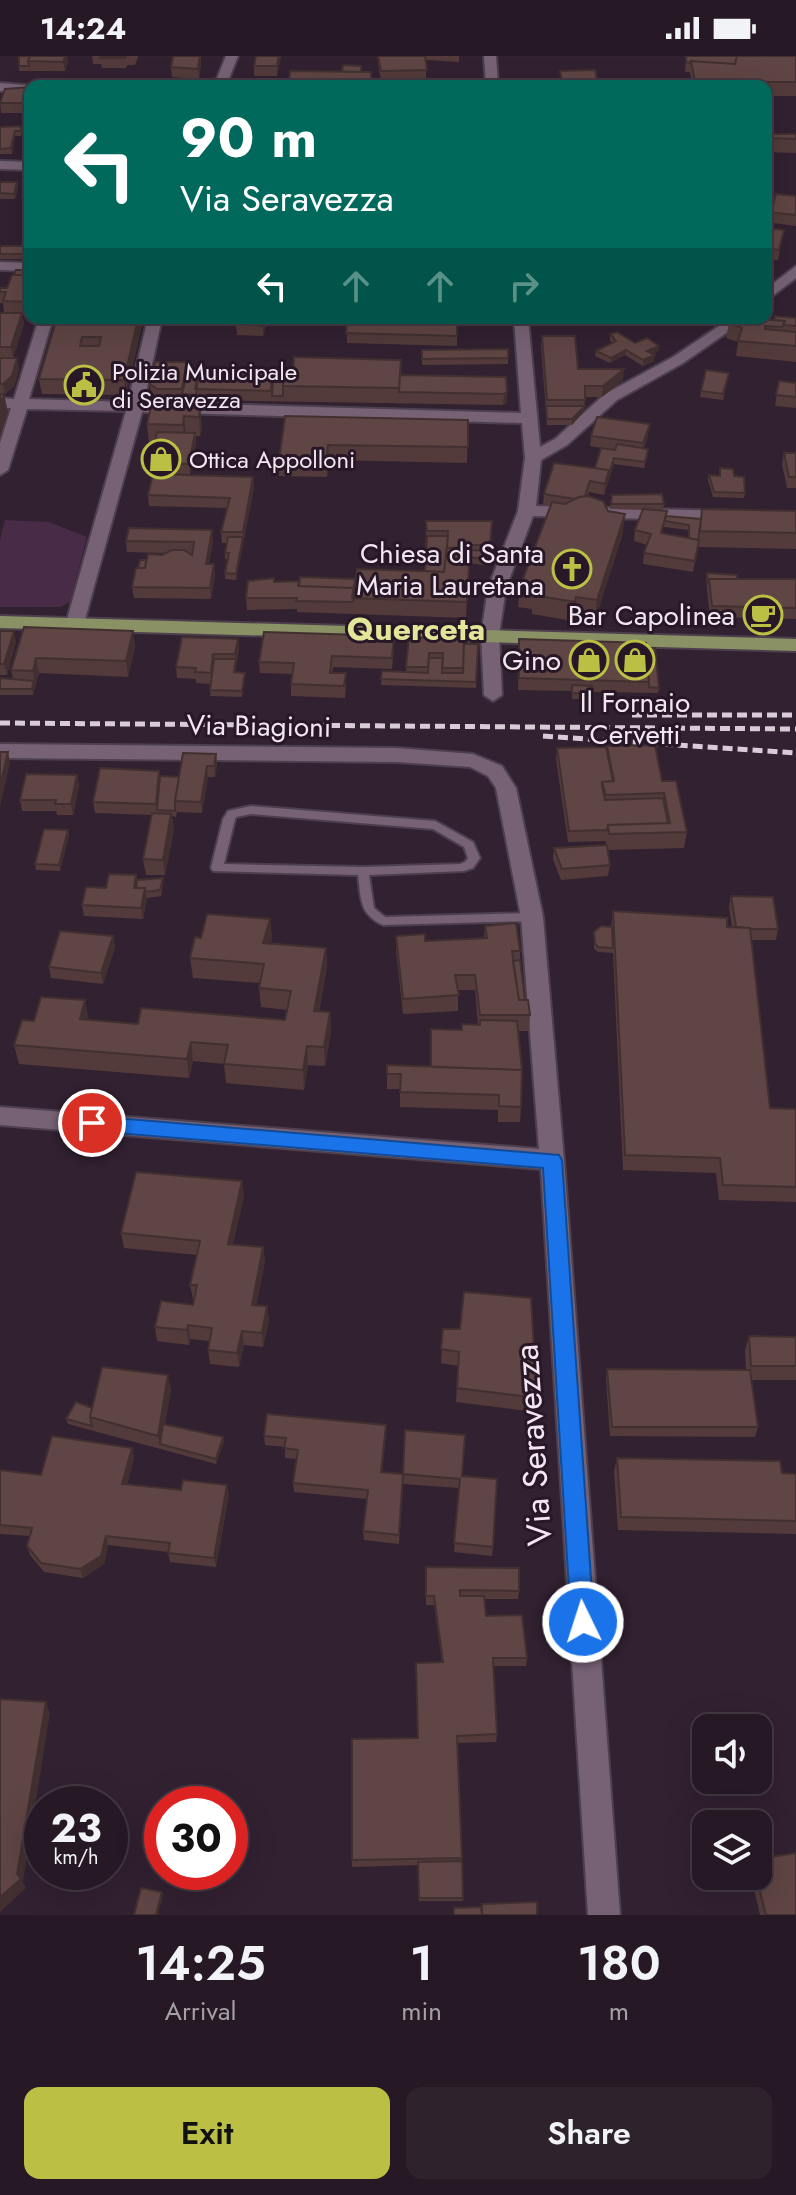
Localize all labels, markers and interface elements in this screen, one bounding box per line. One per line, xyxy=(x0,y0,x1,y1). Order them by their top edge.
text: 14:24 xyxy=(40,7,127,50)
text: 90 m xyxy=(180,97,317,178)
icon: left xyxy=(48,112,152,216)
text: Via Seravezza xyxy=(180,172,394,224)
icon: left xyxy=(250,264,294,308)
icon: ahead xyxy=(334,264,378,308)
icon: ahead xyxy=(418,264,462,308)
icon: right xyxy=(502,264,546,308)
place label: Polizia Municipale di Seravezza xyxy=(112,354,297,417)
public building icon: Polizia Municipale di Seravezza xyxy=(63,364,105,406)
shop icon: Ottica Appolloni xyxy=(140,438,182,480)
place label: Ottica Appolloni xyxy=(189,442,355,477)
place label: Chiesa di Santa Maria Lauretana xyxy=(356,533,544,606)
church icon: Chiesa di Santa Maria Lauretana xyxy=(551,548,593,590)
cafe icon: Bar Capolinea xyxy=(742,594,784,636)
place label: Bar Capolinea xyxy=(568,595,735,636)
district label: Querceta xyxy=(347,606,485,652)
shop icon: Gino xyxy=(568,639,610,681)
shop icon: Il Fornaio Cervetti xyxy=(614,639,656,681)
place label: Gino xyxy=(502,640,561,681)
place label: Il Fornaio Cervetti xyxy=(580,682,690,755)
street label: Via Biagioni xyxy=(186,704,332,748)
pin xyxy=(58,1089,126,1157)
icon: arrive xyxy=(70,1101,114,1145)
street label: Via Seravezza xyxy=(502,1343,564,1547)
position arrow xyxy=(541,1580,625,1664)
map controls xyxy=(692,1714,772,1890)
button: sound xyxy=(692,1714,772,1794)
speed limit sign: 30 xyxy=(144,1786,248,1890)
text: 23 xyxy=(50,1799,102,1857)
button: layers xyxy=(692,1810,772,1890)
text: km/h xyxy=(53,1843,99,1872)
text: 14:25 xyxy=(135,1929,266,1998)
text: 1 xyxy=(410,1929,433,1998)
text: 180 xyxy=(577,1929,661,1998)
text: Arrival xyxy=(165,1992,236,2030)
text: min xyxy=(401,1992,442,2030)
text: m xyxy=(609,1992,629,2030)
button: Exit xyxy=(24,2087,390,2179)
button: Share xyxy=(406,2087,772,2179)

